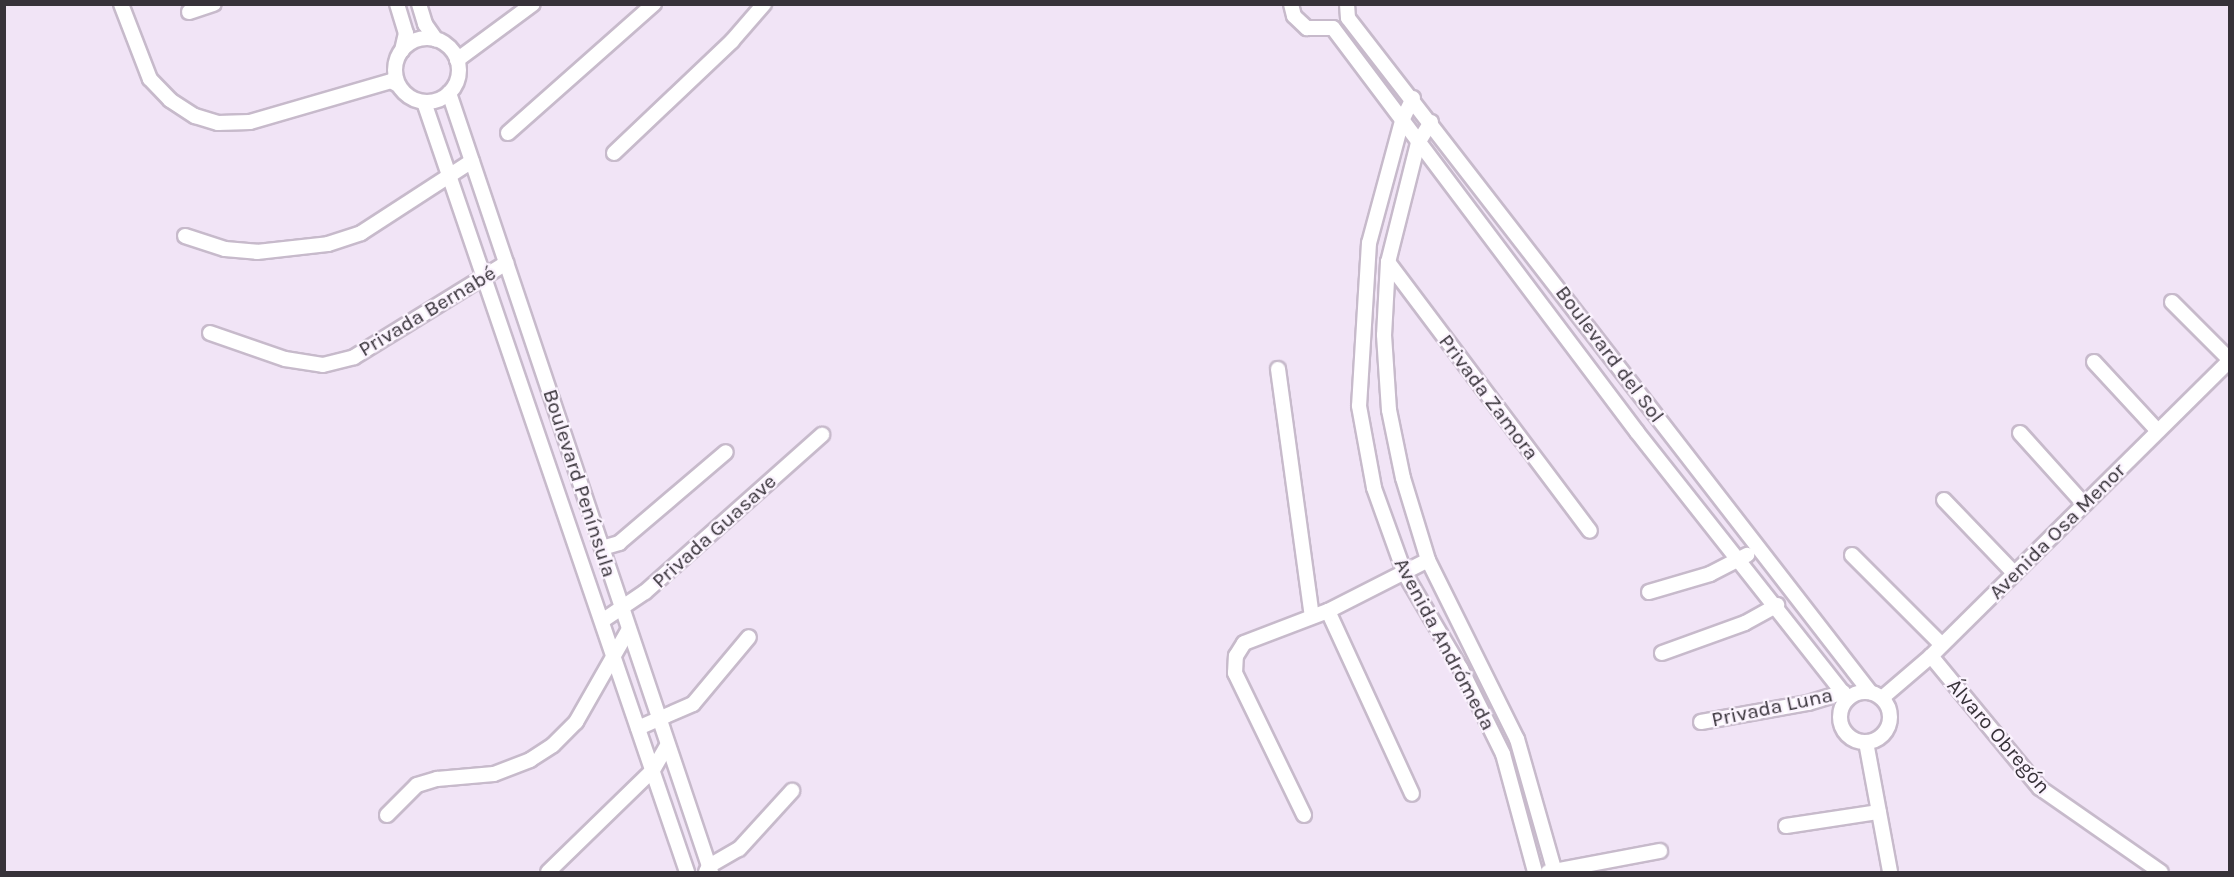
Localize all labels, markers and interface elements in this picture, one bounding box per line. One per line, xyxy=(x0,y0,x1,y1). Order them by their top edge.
street label: Privada Bernabé xyxy=(354,260,500,362)
street label: Boulevard del Sol xyxy=(1550,280,1670,428)
street label: Privada Zamora xyxy=(1434,329,1544,465)
street label: Boulevard Península xyxy=(538,386,622,580)
street label: Avenida Osa Menor xyxy=(1984,458,2130,604)
street label: Privada Guasave xyxy=(647,469,781,593)
street label: Avenida Andrómeda xyxy=(1389,554,1501,734)
street label: Álvaro Obregón xyxy=(1942,673,2056,799)
street label: Privada Luna xyxy=(1709,682,1835,732)

